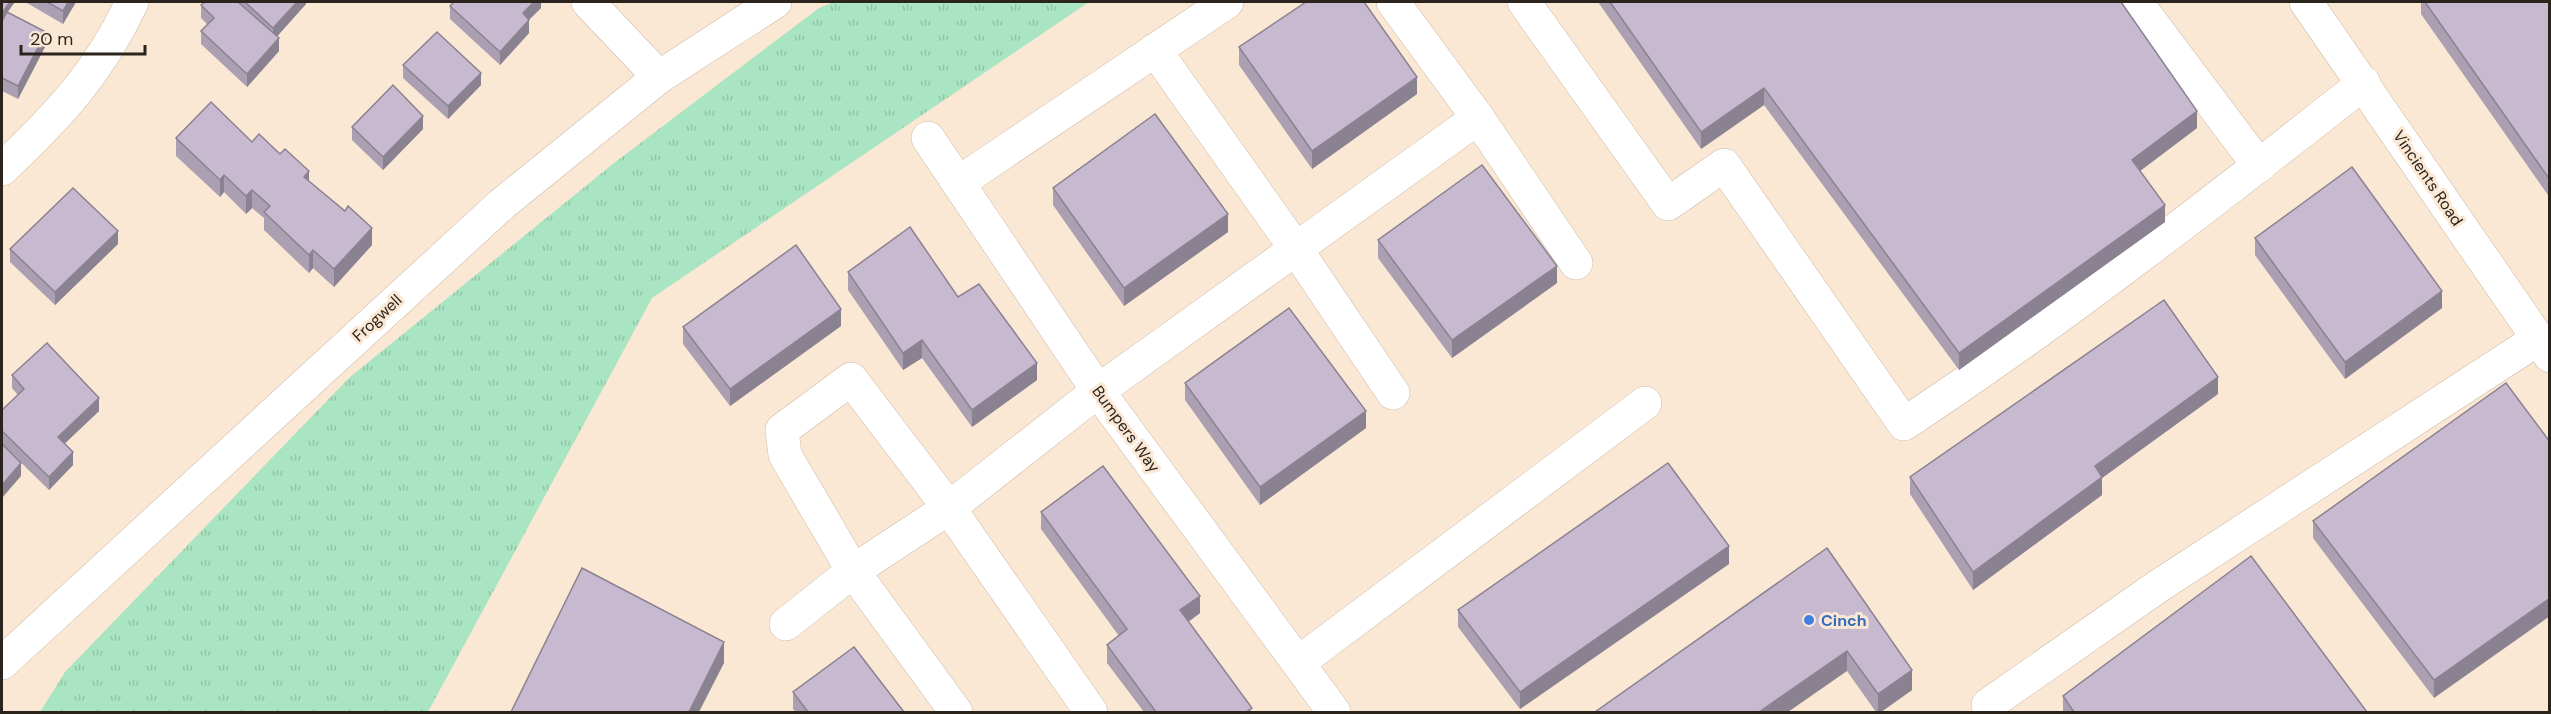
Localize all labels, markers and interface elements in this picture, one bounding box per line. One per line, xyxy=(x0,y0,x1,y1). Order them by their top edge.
scale bar xyxy=(21,18,146,56)
text: 20 m xyxy=(30,27,73,51)
street label: Vincients Road xyxy=(2388,126,2468,230)
street label: Frogwell xyxy=(348,290,406,346)
street label: Bumpers Way xyxy=(1087,381,1165,477)
place label: Cinch xyxy=(1821,610,1867,631)
marker: Cinch xyxy=(1802,613,1816,627)

